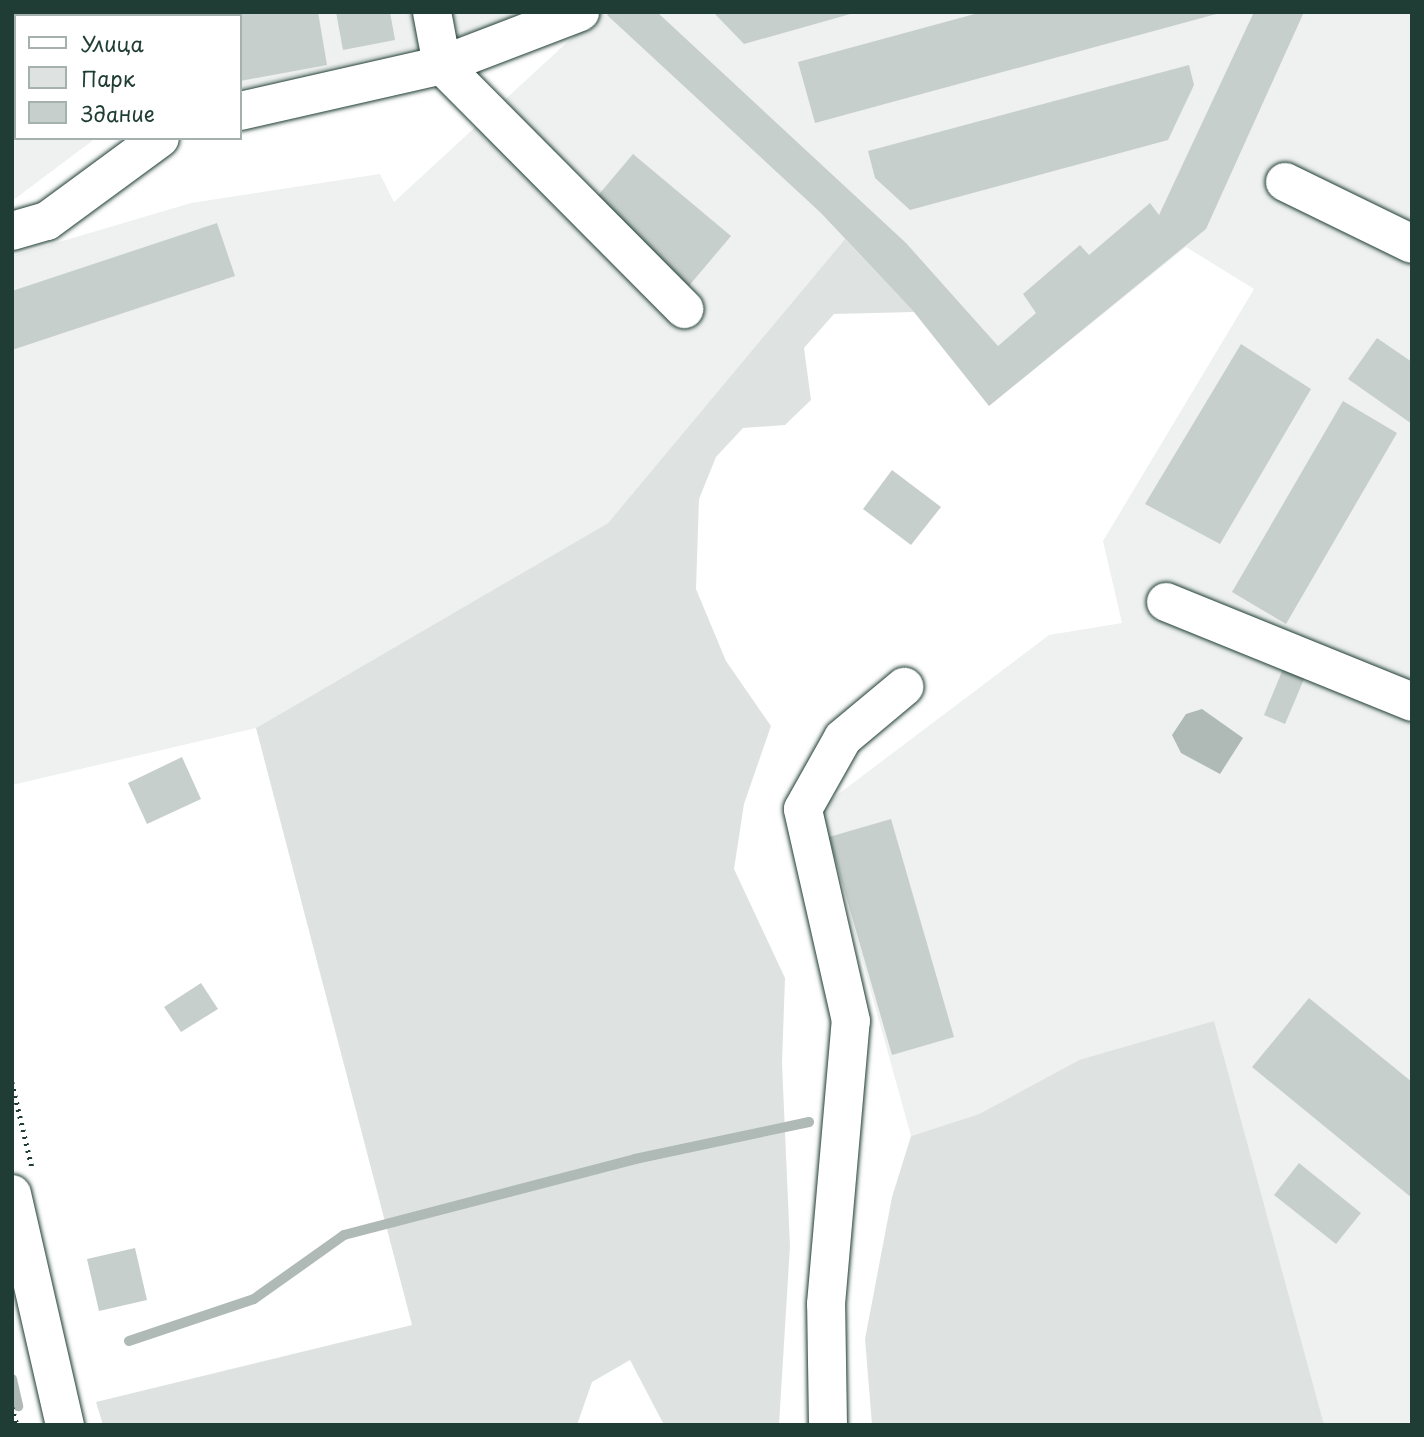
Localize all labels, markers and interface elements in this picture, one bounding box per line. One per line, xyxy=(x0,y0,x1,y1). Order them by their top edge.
legend xyxy=(14,14,242,140)
text: Улица xyxy=(81,27,144,59)
text: Парк xyxy=(81,62,135,94)
text: Здание xyxy=(81,97,155,129)

